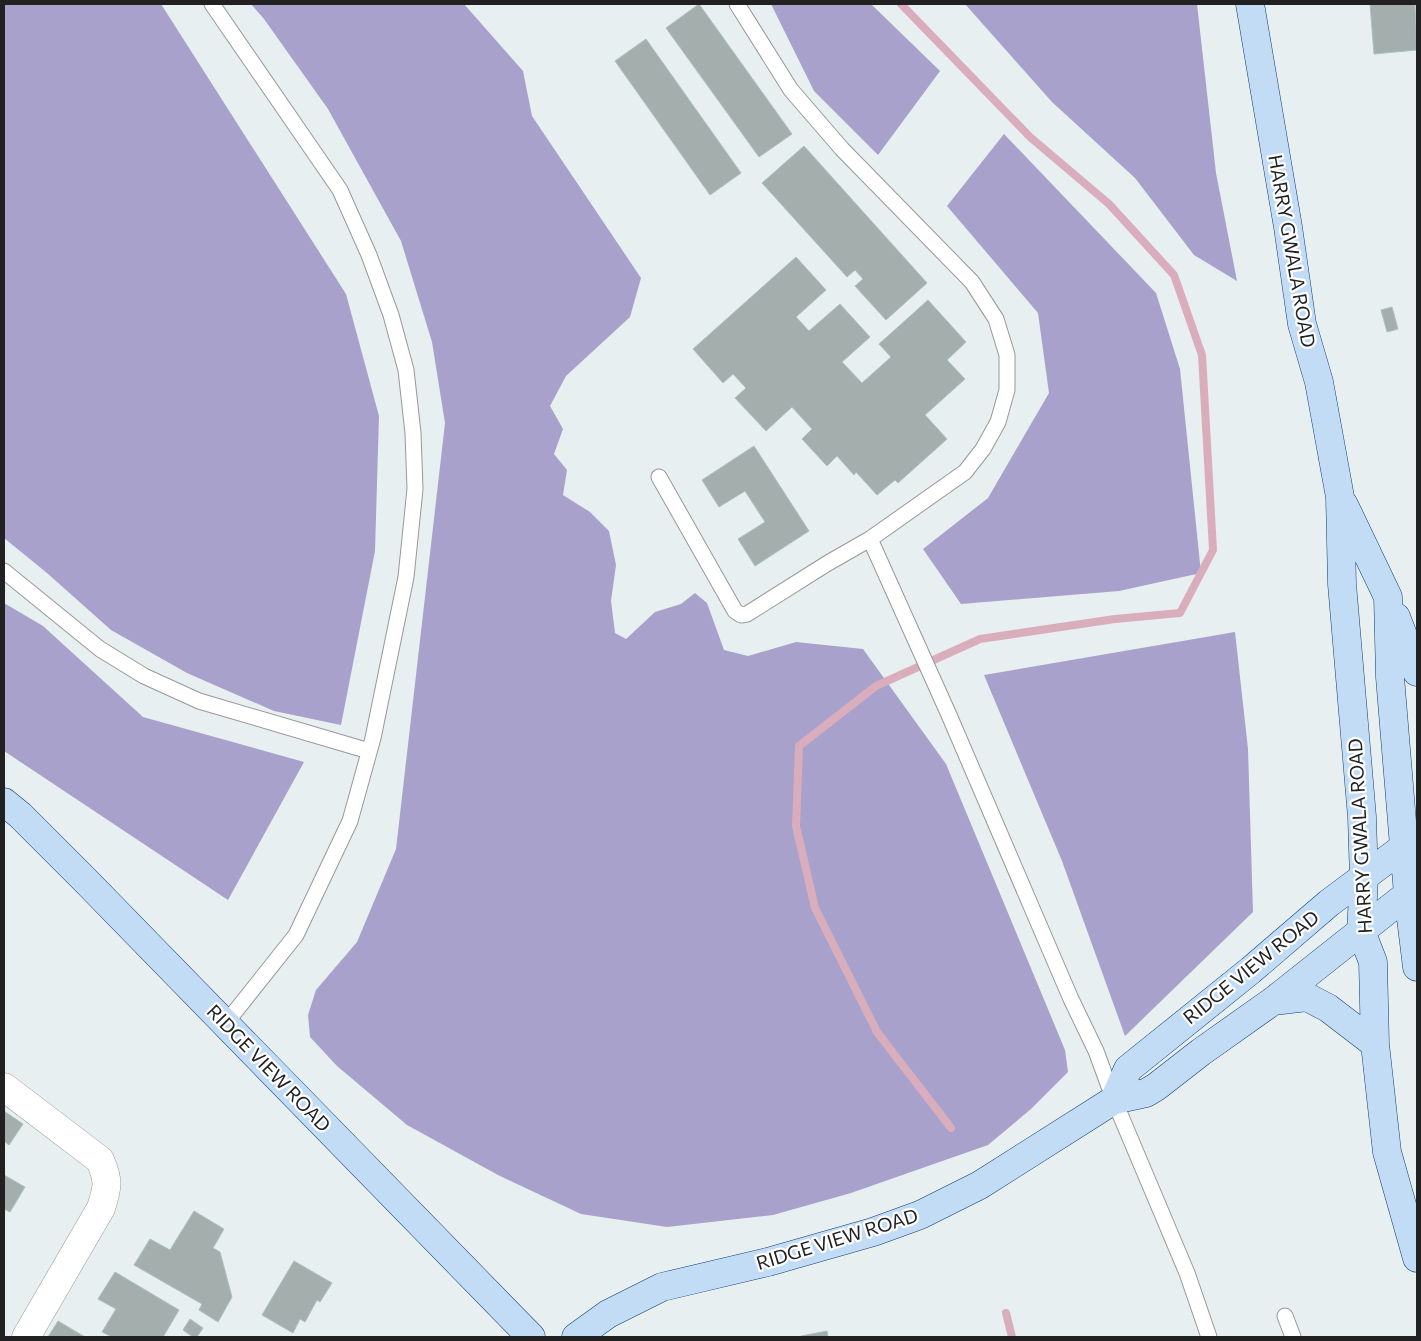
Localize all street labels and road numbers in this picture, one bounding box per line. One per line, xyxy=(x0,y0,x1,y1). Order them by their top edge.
street label: HARRY GWALA ROAD xyxy=(1264,153,1321,349)
street label: HARRY GWALA ROAD xyxy=(1343,738,1376,934)
street label: RIDGE VIEW ROAD xyxy=(1178,905,1323,1028)
street label: RIDGE VIEW ROAD xyxy=(203,999,336,1136)
street label: RIDGE VIEW ROAD xyxy=(753,1203,921,1274)

